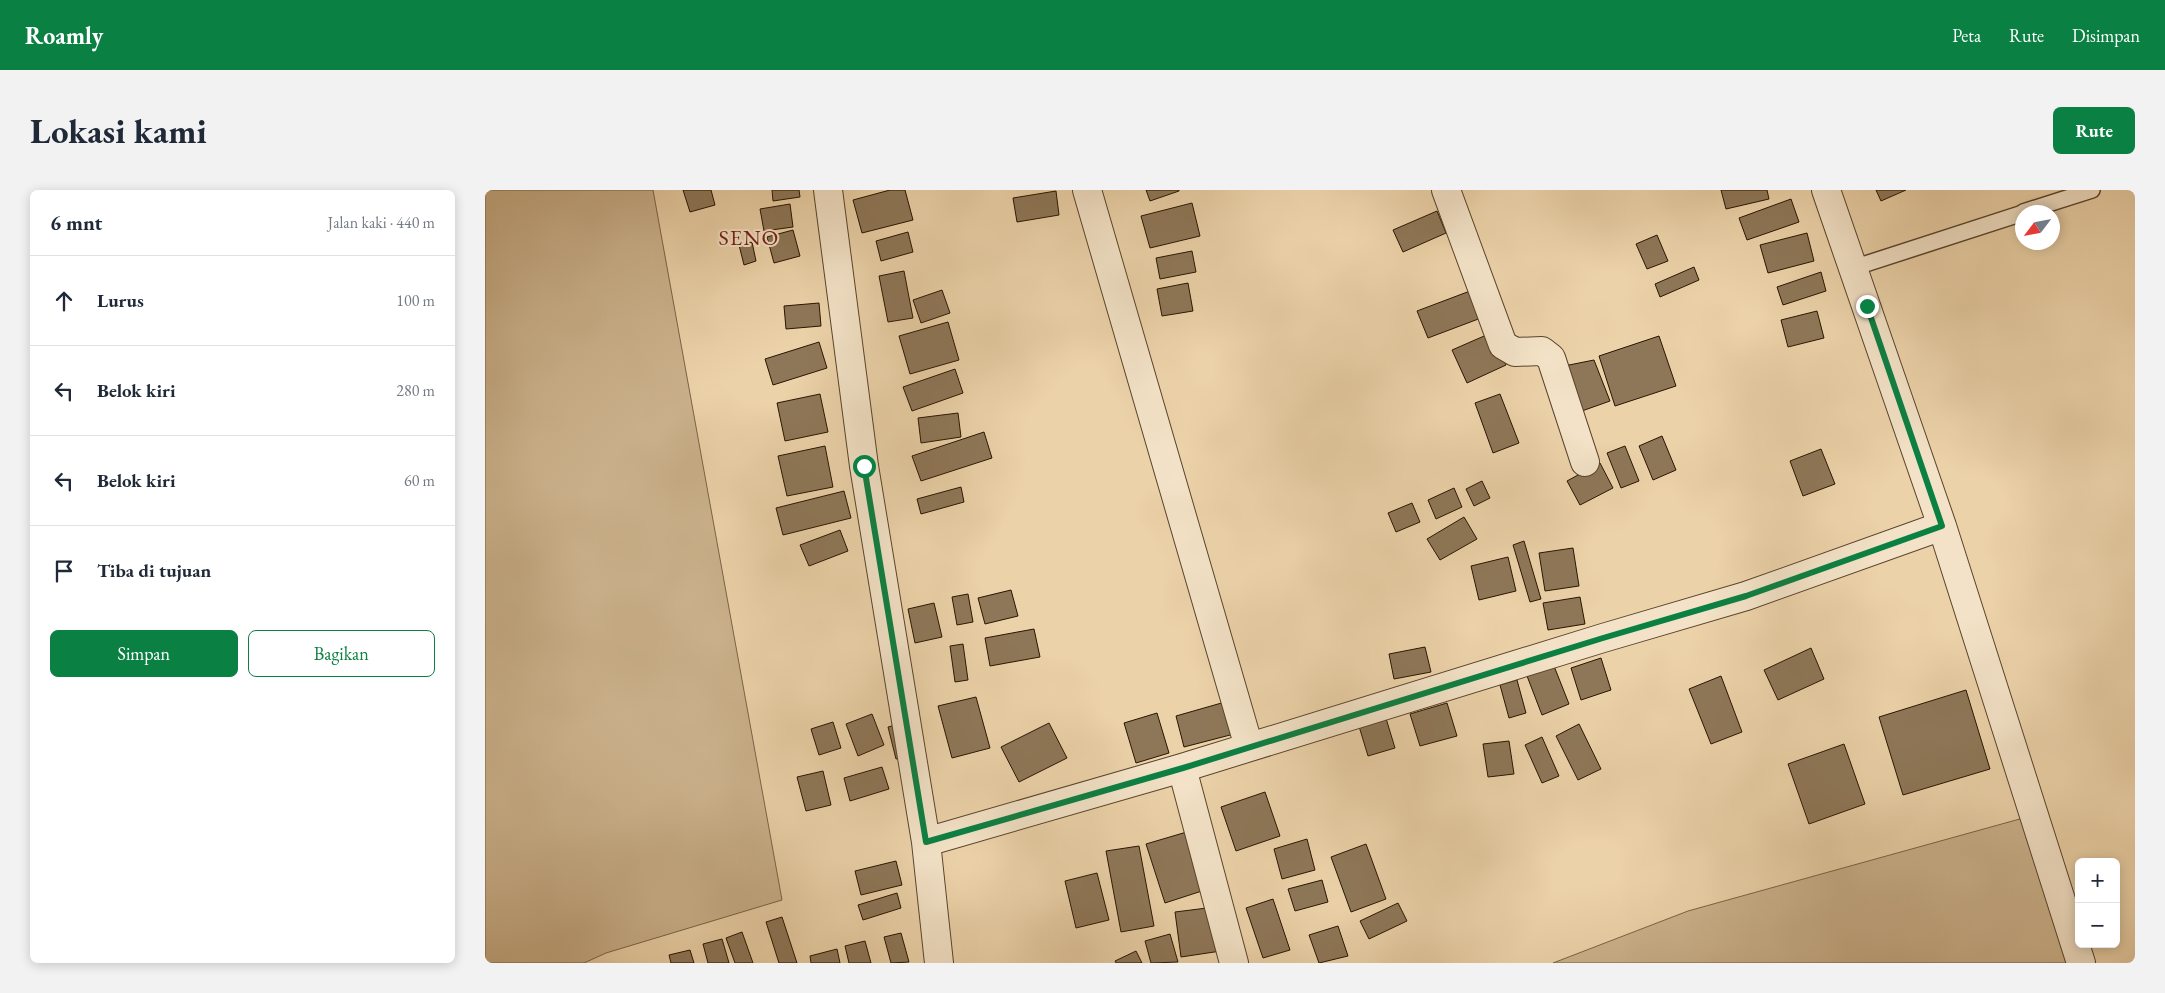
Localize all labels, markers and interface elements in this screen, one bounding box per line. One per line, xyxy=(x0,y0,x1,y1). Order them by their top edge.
text: Roamly xyxy=(25,20,103,51)
text: Peta xyxy=(1952,24,1981,47)
text: Rute xyxy=(2009,24,2044,47)
text: Disimpan xyxy=(2072,24,2140,47)
button: Rute xyxy=(2053,107,2135,154)
text: Lokasi kami xyxy=(30,108,207,153)
north arrow xyxy=(2015,205,2060,250)
text: 6 mnt xyxy=(50,209,102,236)
text: Jalan kaki · 440 m xyxy=(328,212,435,233)
district label: SENO xyxy=(719,223,779,252)
icon: ahead xyxy=(50,287,78,315)
text: Lurus xyxy=(97,288,144,313)
text: 100 m xyxy=(396,290,435,311)
route end xyxy=(1856,295,1879,318)
icon: left xyxy=(50,377,78,405)
text: Belok kiri xyxy=(97,378,176,403)
text: 280 m xyxy=(396,380,435,401)
route start xyxy=(853,455,876,478)
icon: left xyxy=(50,467,78,495)
text: Belok kiri xyxy=(97,468,176,493)
text: 60 m xyxy=(404,470,435,491)
icon: arrive xyxy=(50,557,78,585)
text: Tiba di tujuan xyxy=(97,558,211,583)
button: Simpan xyxy=(50,630,238,677)
button: Bagikan xyxy=(248,630,435,677)
map controls xyxy=(2075,858,2120,948)
button: + xyxy=(2075,858,2120,903)
button: − xyxy=(2075,903,2120,948)

